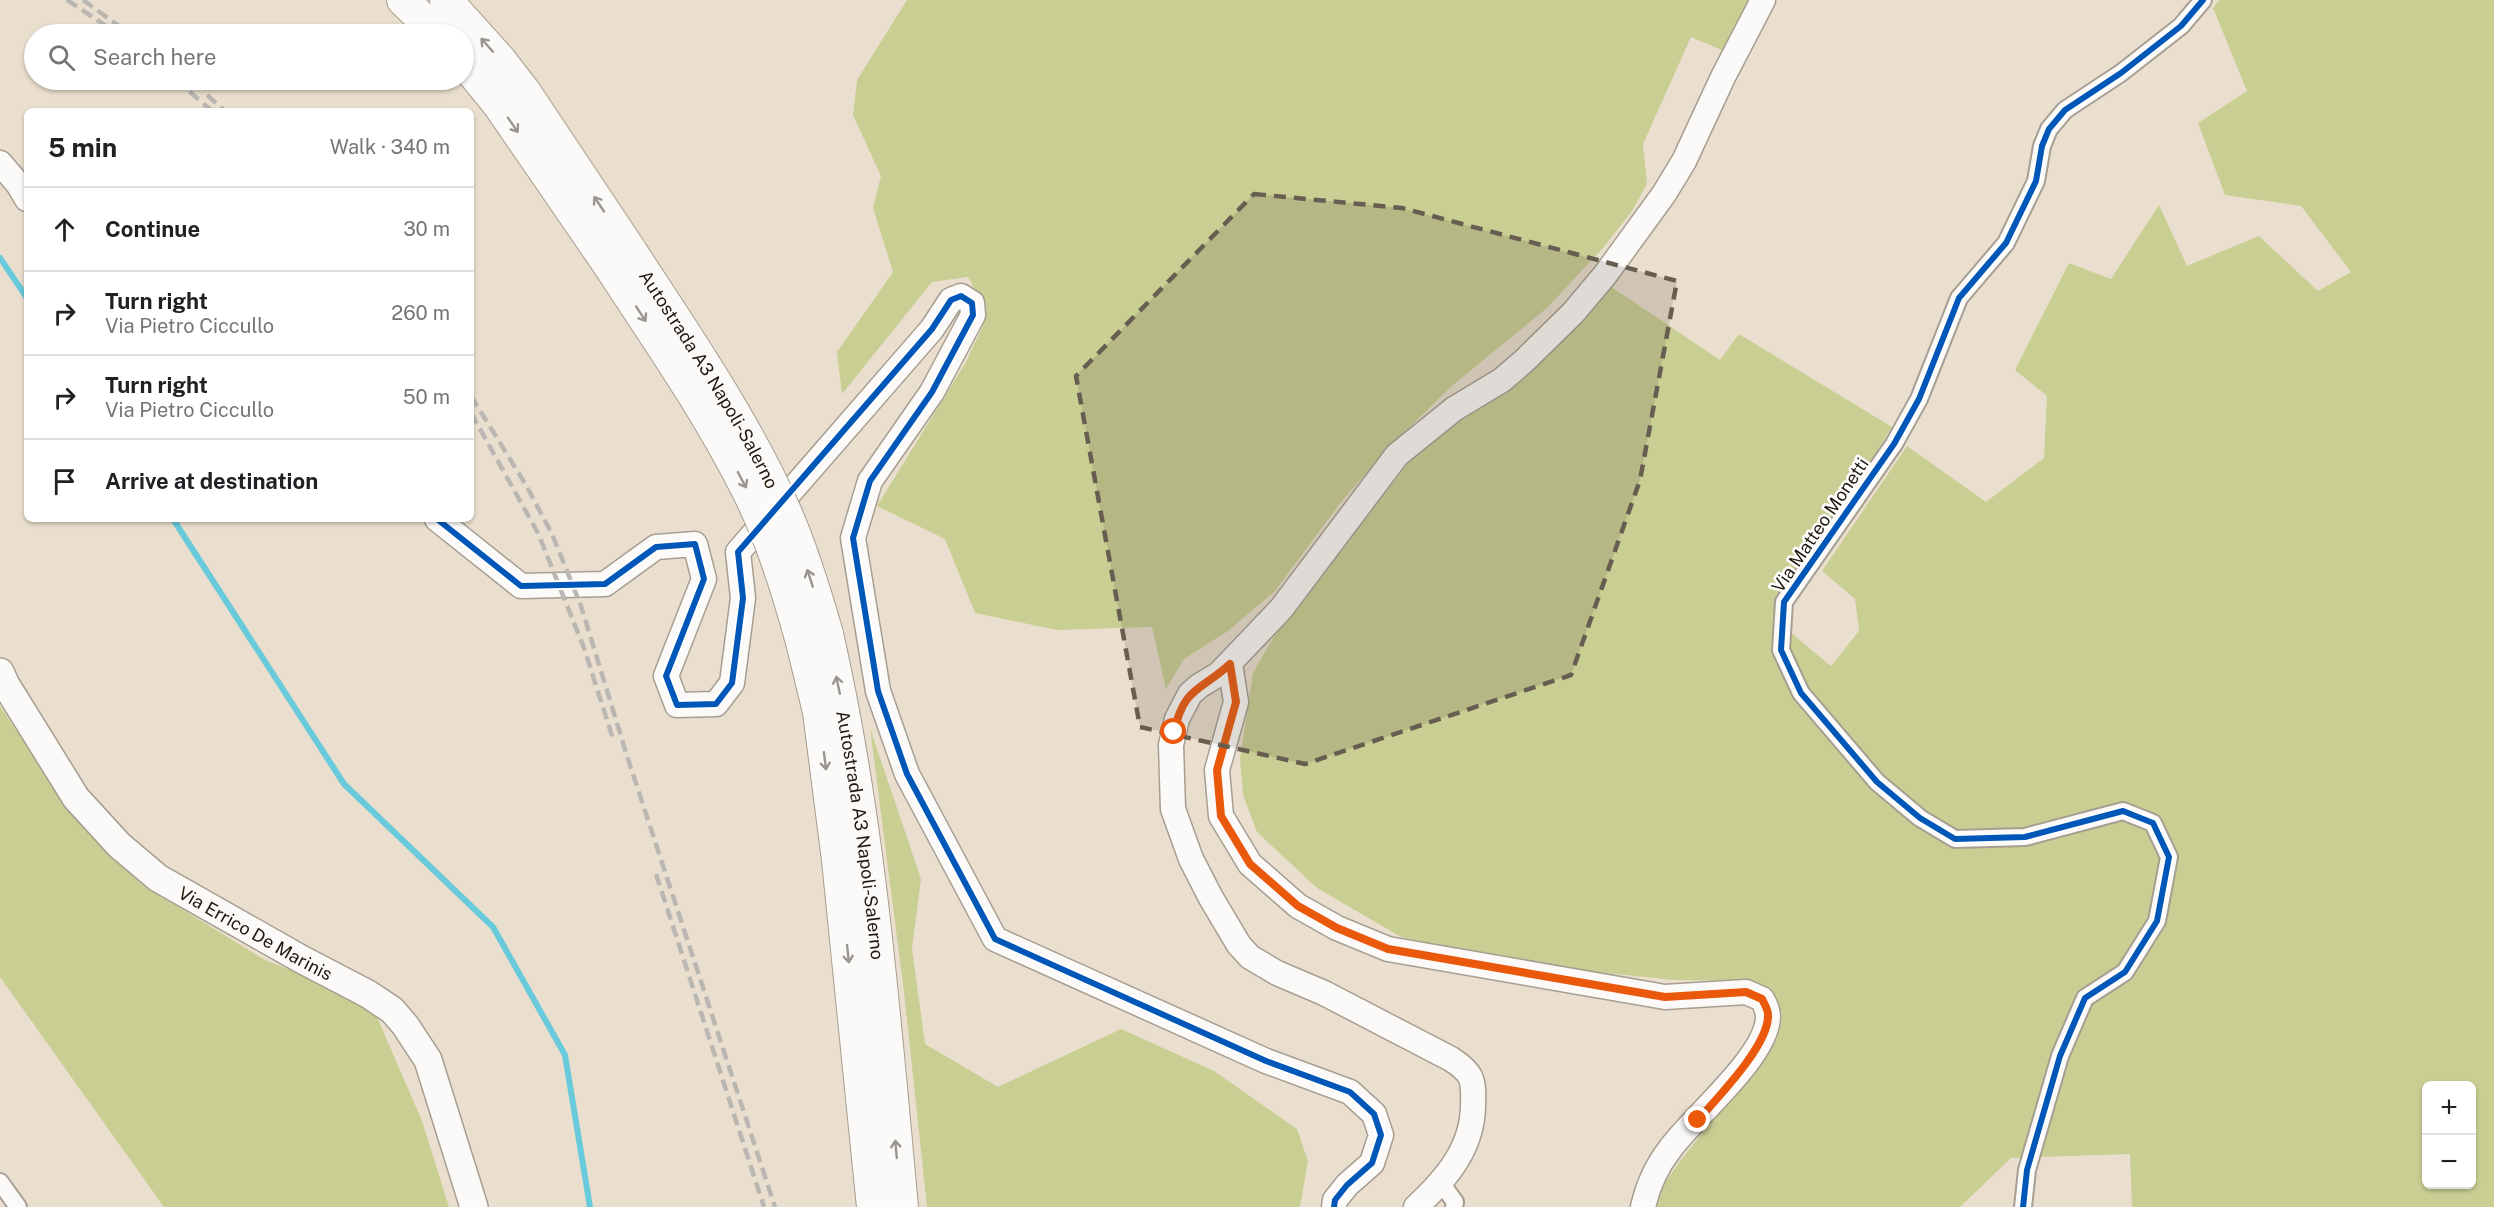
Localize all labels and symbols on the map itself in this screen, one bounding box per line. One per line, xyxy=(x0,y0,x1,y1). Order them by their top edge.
one-way arrow xyxy=(480,38,494,53)
one-way arrow xyxy=(507,116,519,132)
one-way arrow xyxy=(593,197,605,213)
street label: Autostrada A3 Napoli-Salerno xyxy=(635,266,783,492)
one-way arrow xyxy=(634,305,647,322)
street label: Via Matteo Monetti xyxy=(1767,454,1873,596)
one-way arrow xyxy=(736,471,748,488)
one-way arrow xyxy=(804,569,815,588)
one-way arrow xyxy=(832,675,844,694)
street label: Autostrada A3 Napoli-Salerno xyxy=(833,709,889,961)
route start xyxy=(1160,718,1186,744)
one-way arrow xyxy=(820,750,831,770)
street label: Via Errico De Marinis xyxy=(175,881,336,984)
one-way arrow xyxy=(843,944,854,964)
route end xyxy=(1684,1106,1710,1132)
one-way arrow xyxy=(890,1139,901,1159)

